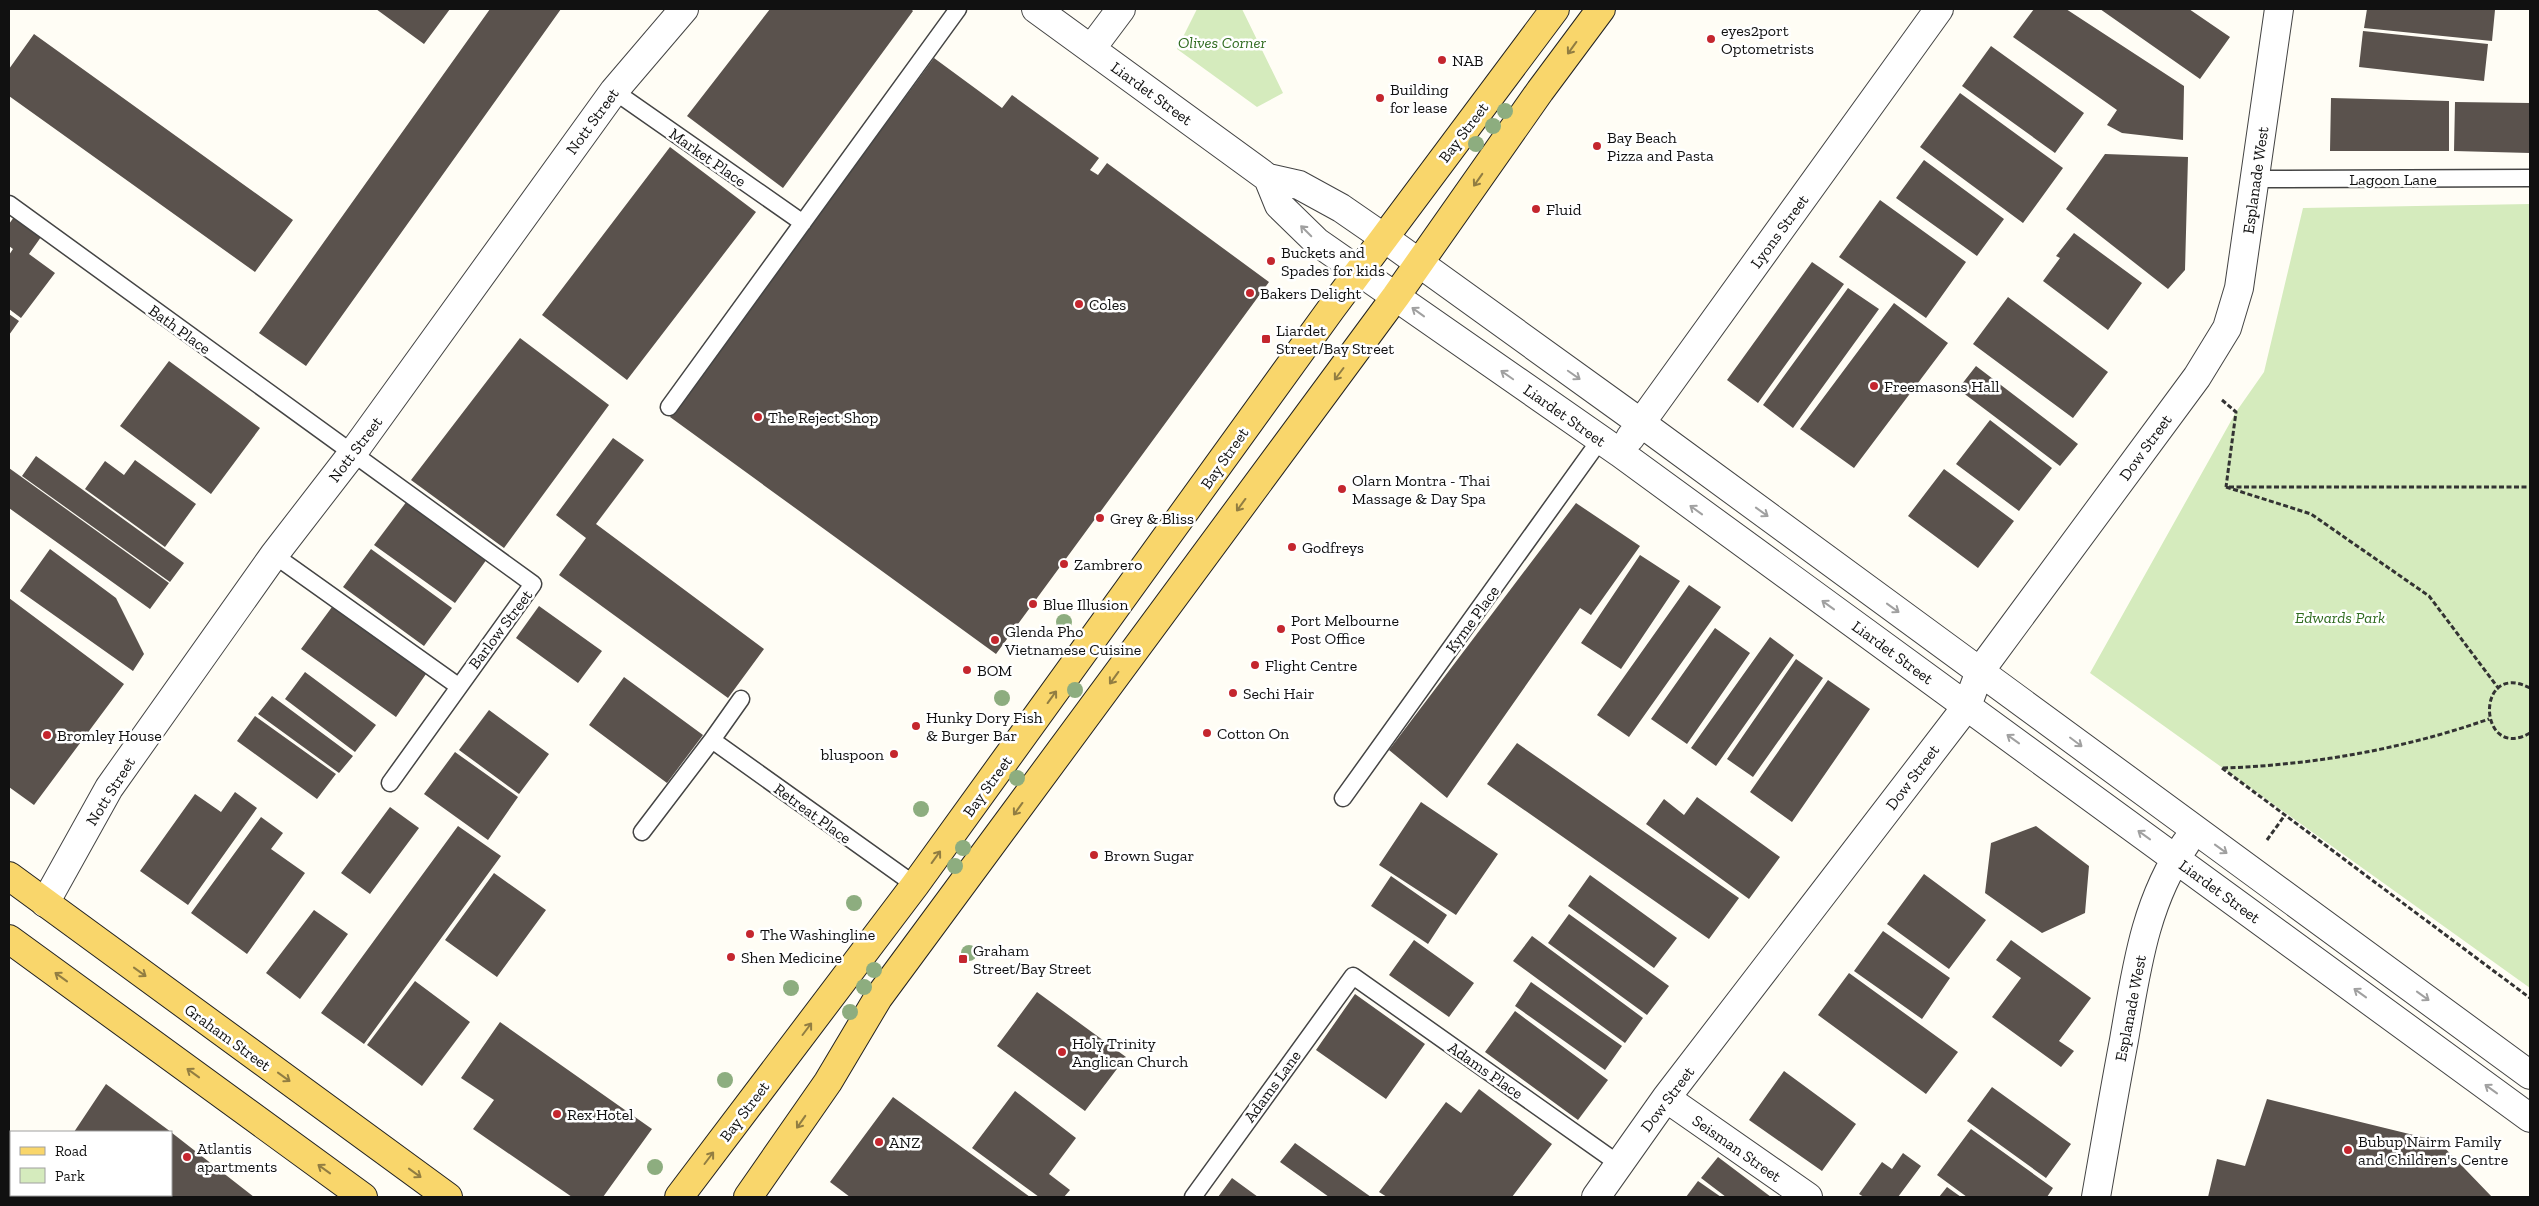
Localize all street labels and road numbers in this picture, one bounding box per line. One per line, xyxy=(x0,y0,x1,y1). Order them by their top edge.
street label: Liardet Street xyxy=(1107,58,1196,129)
street label: Nott Street xyxy=(562,84,623,158)
street label: Bay Street xyxy=(1435,98,1492,166)
street label: Market Place xyxy=(666,124,750,191)
street label: Esplanade West xyxy=(2239,125,2272,235)
street label: Lagoon Lane xyxy=(2349,170,2437,189)
street label: Lyons Street xyxy=(1746,191,1812,272)
street label: Bath Place xyxy=(145,301,214,358)
street label: Liardet Street xyxy=(1520,380,1609,451)
street label: Dow Street xyxy=(2115,411,2176,484)
street label: Nott Street xyxy=(325,413,386,486)
street label: Bay Street xyxy=(1196,424,1252,493)
street label: Kyme Place xyxy=(1442,582,1503,657)
street label: Barlow Street xyxy=(465,586,536,673)
street label: Liardet Street xyxy=(1848,617,1937,688)
street label: Dow Street xyxy=(1882,741,1943,814)
street label: Bay Street xyxy=(959,752,1016,820)
street label: Nott Street xyxy=(82,753,139,829)
street label: Retreat Place xyxy=(770,779,855,848)
street label: Liardet Street xyxy=(2175,856,2264,927)
street label: Esplanade West xyxy=(2111,953,2150,1063)
street label: Graham Street xyxy=(181,1000,275,1075)
street label: Adams Place xyxy=(1445,1038,1527,1103)
street label: Adams Lane xyxy=(1240,1047,1305,1126)
street label: Dow Street xyxy=(1637,1063,1698,1136)
street label: Bay Street xyxy=(716,1077,773,1145)
street label: Seisman Street xyxy=(1689,1111,1785,1186)

